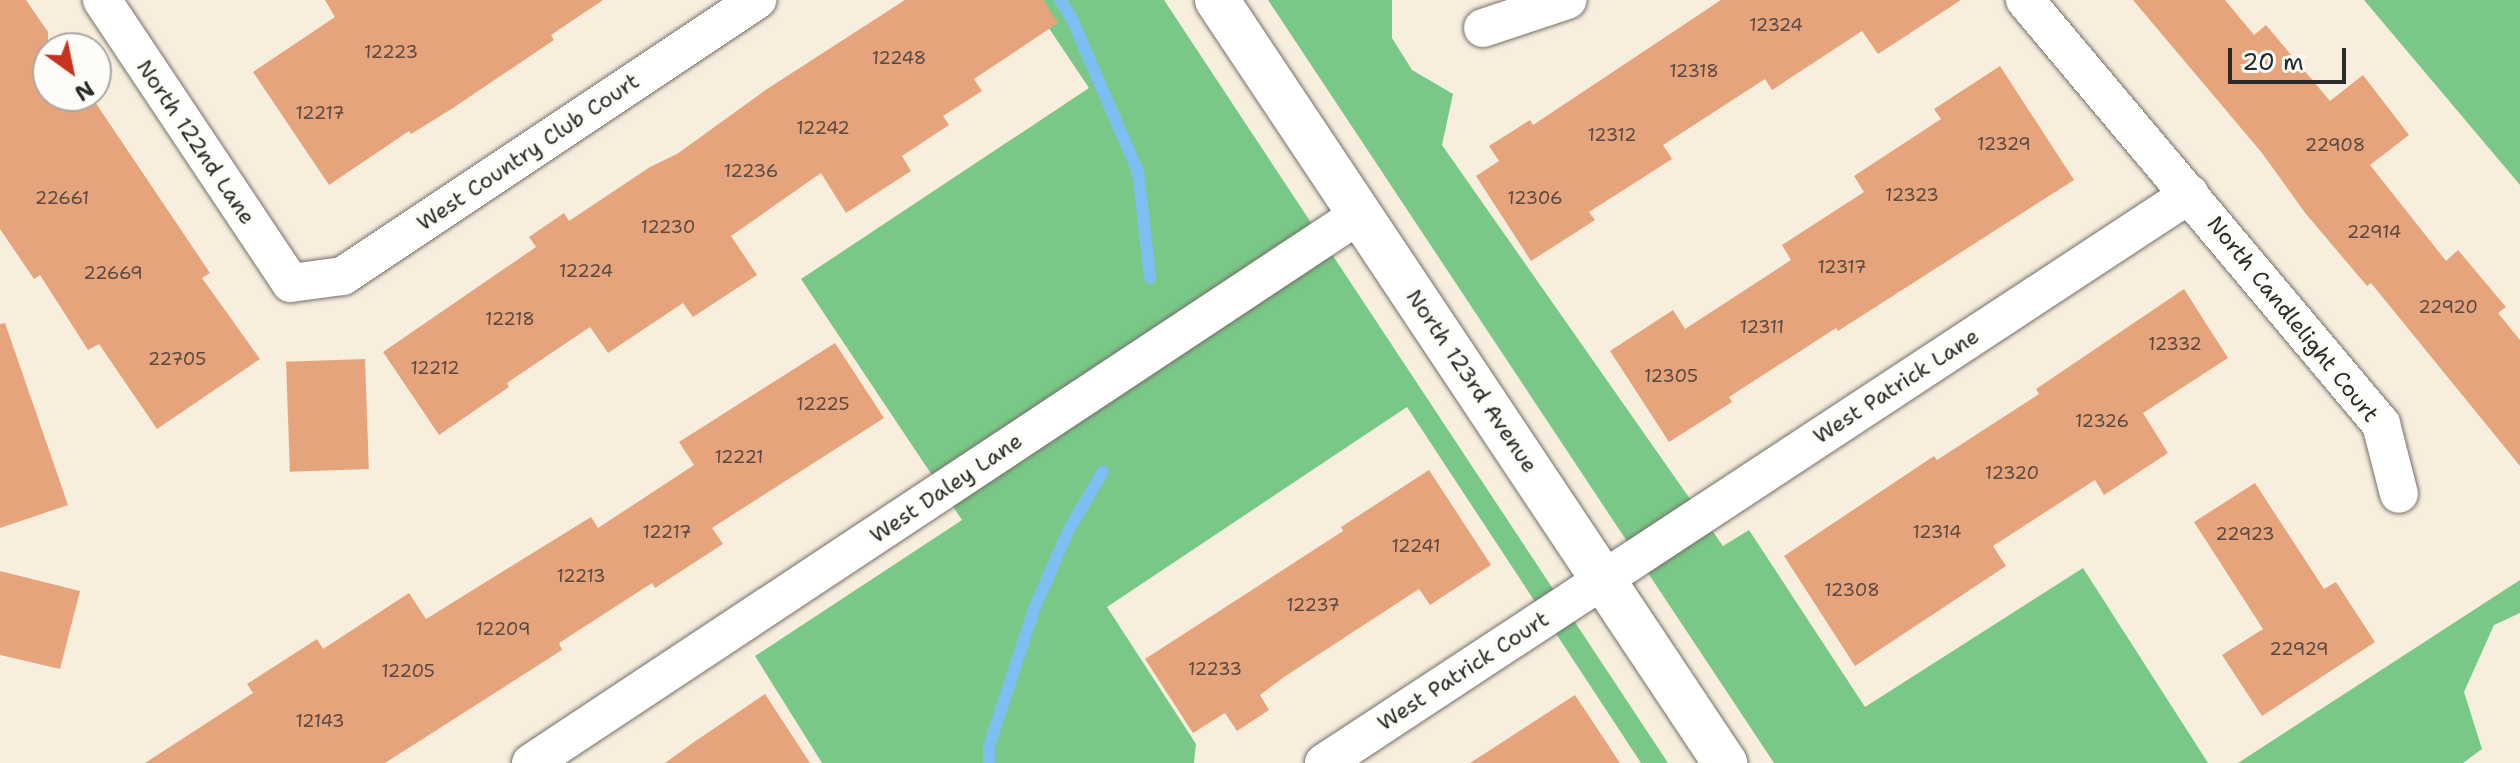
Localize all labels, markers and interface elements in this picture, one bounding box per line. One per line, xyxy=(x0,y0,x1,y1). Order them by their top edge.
house number: 12324 xyxy=(1749,14,1803,36)
north arrow xyxy=(32,32,112,112)
scale bar xyxy=(2232,32,2350,82)
house number: 12223 xyxy=(364,41,418,63)
text: 20 m xyxy=(2242,46,2304,78)
house number: 12248 xyxy=(872,47,926,69)
street label: North 122nd Lane xyxy=(131,55,261,229)
house number: 12318 xyxy=(1669,60,1719,82)
street label: West Country Club Court xyxy=(412,68,644,236)
text: N xyxy=(69,74,99,108)
house number: 12217 xyxy=(295,102,345,124)
house number: 12242 xyxy=(796,117,850,139)
house number: 12312 xyxy=(1587,124,1637,146)
house number: 12329 xyxy=(1977,133,2031,155)
house number: 22908 xyxy=(2305,134,2365,156)
house number: 12236 xyxy=(724,160,778,182)
house number: 12323 xyxy=(1885,184,1939,206)
house number: 22661 xyxy=(35,187,89,209)
house number: 12306 xyxy=(1507,187,1563,209)
street label: North Candlelight Court xyxy=(2202,211,2384,427)
house number: 12230 xyxy=(641,216,695,238)
house number: 22914 xyxy=(2347,221,2401,243)
house number: 12317 xyxy=(1817,256,1867,278)
house number: 12224 xyxy=(559,260,613,282)
house number: 22669 xyxy=(83,262,143,284)
street label: North 123rd Avenue xyxy=(1401,284,1543,478)
house number: 22920 xyxy=(2418,296,2478,318)
house number: 12218 xyxy=(485,308,535,330)
house number: 12311 xyxy=(1740,316,1784,338)
street label: West Patrick Lane xyxy=(1808,323,1984,449)
house number: 12332 xyxy=(2148,333,2202,355)
house number: 22705 xyxy=(148,348,206,370)
house number: 12212 xyxy=(410,357,460,379)
house number: 12305 xyxy=(1644,365,1698,387)
house number: 12225 xyxy=(796,393,850,415)
house number: 12326 xyxy=(2075,410,2129,432)
street label: West Daley Lane xyxy=(865,427,1027,549)
house number: 12221 xyxy=(714,446,764,468)
house number: 12320 xyxy=(1985,462,2039,484)
house number: 12217 xyxy=(642,521,692,543)
house number: 12314 xyxy=(1912,521,1962,543)
house number: 22923 xyxy=(2215,523,2275,545)
house number: 12241 xyxy=(1392,535,1440,557)
house number: 12213 xyxy=(556,565,606,587)
house number: 12308 xyxy=(1824,579,1880,601)
house number: 12237 xyxy=(1286,594,1340,616)
street label: West Patrick Court xyxy=(1372,606,1554,736)
house number: 12209 xyxy=(475,618,531,640)
house number: 22929 xyxy=(2269,638,2329,660)
house number: 12233 xyxy=(1188,658,1242,680)
house number: 12205 xyxy=(381,660,435,682)
house number: 12143 xyxy=(296,710,344,732)

